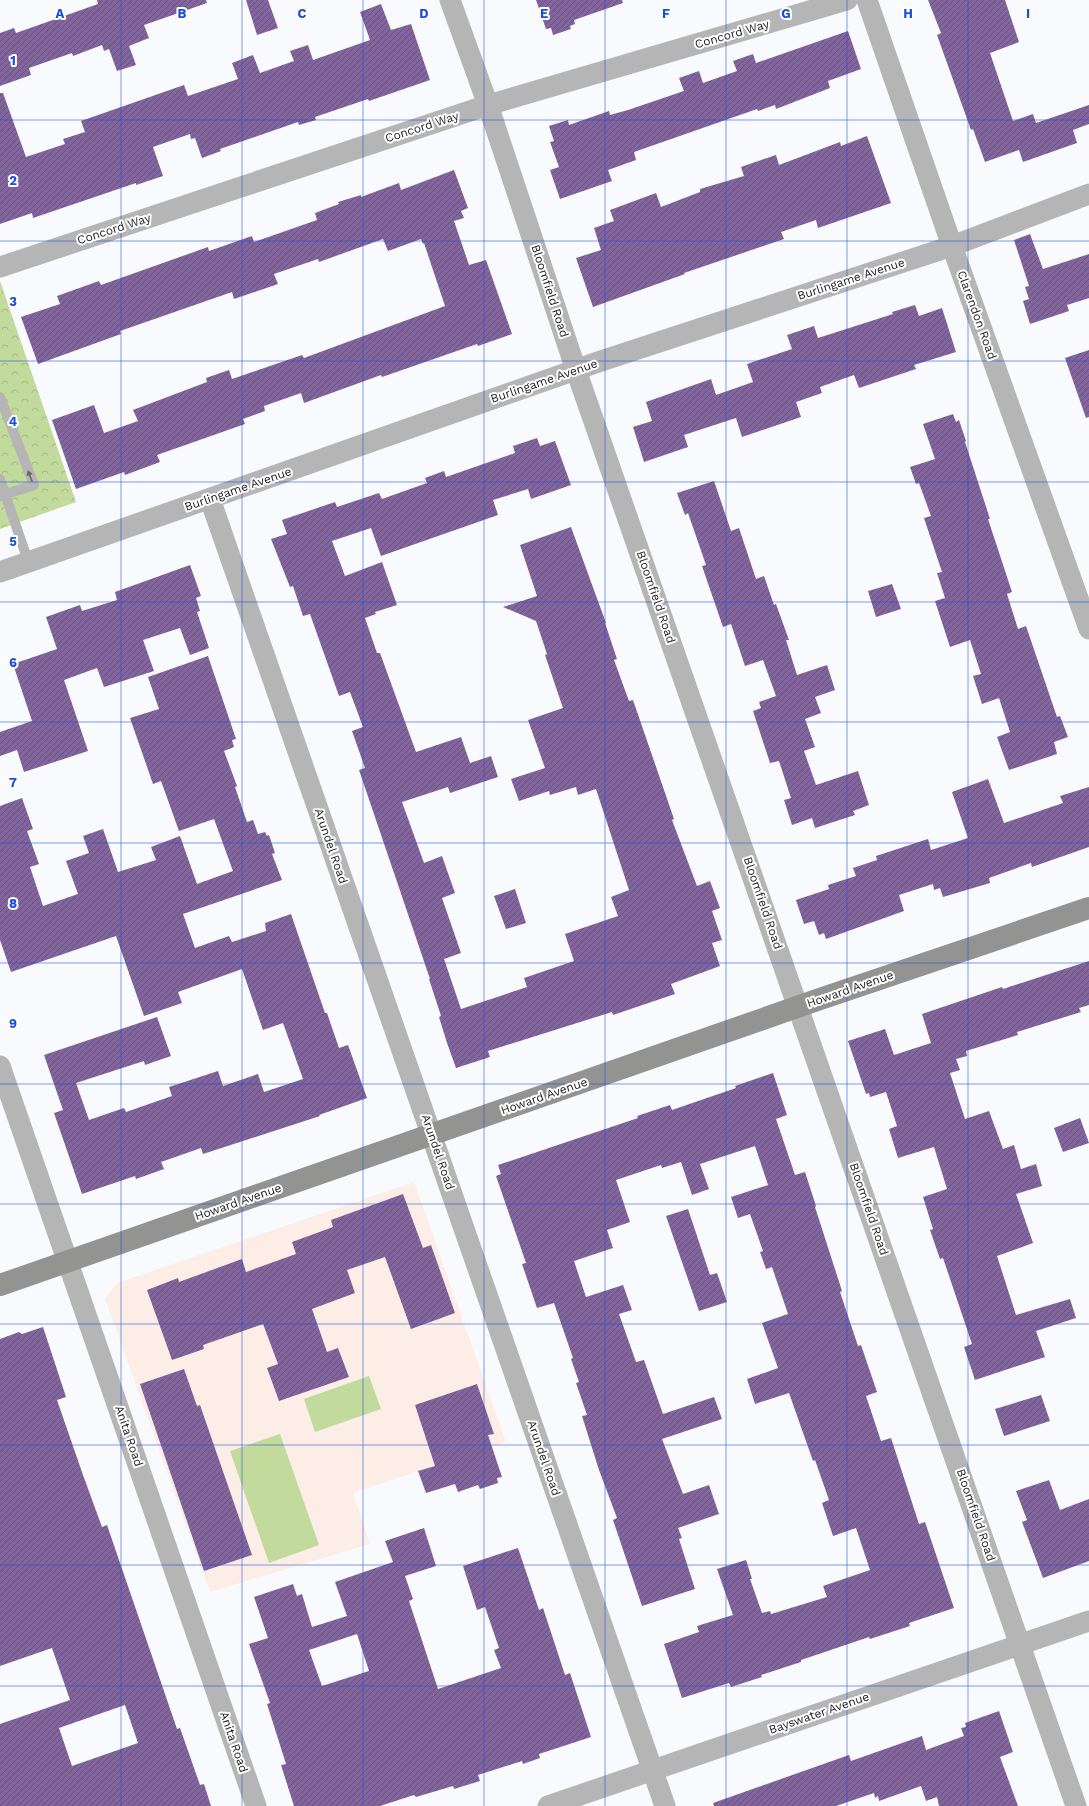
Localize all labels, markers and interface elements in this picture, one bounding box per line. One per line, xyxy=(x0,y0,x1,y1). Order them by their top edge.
text: A xyxy=(56,6,65,21)
text: B xyxy=(178,6,187,21)
text: C xyxy=(298,6,307,21)
text: D xyxy=(419,6,429,21)
text: E xyxy=(540,6,548,21)
text: F xyxy=(662,6,670,21)
text: G xyxy=(781,6,791,21)
text: H xyxy=(903,6,913,21)
text: I xyxy=(1026,6,1030,21)
street label: Concord Way xyxy=(693,17,771,51)
text: 1 xyxy=(10,53,16,68)
street label: Concord Way xyxy=(383,108,461,145)
text: 2 xyxy=(9,173,17,188)
street label: Concord Way xyxy=(75,210,153,247)
street label: Bloomfield Road xyxy=(528,243,572,339)
street label: Burlingame Avenue xyxy=(796,255,906,303)
street label: Clarendon Road xyxy=(954,269,1000,361)
text: 3 xyxy=(9,294,17,309)
street label: Burlingame Avenue xyxy=(489,356,599,406)
text: 4 xyxy=(9,414,18,429)
street label: Burlingame Avenue xyxy=(183,464,293,514)
one-way arrow xyxy=(27,470,33,482)
text: 5 xyxy=(9,534,17,549)
street label: Bloomfield Road xyxy=(634,549,678,645)
text: 6 xyxy=(9,655,17,670)
text: 7 xyxy=(9,775,17,790)
street label: Arundel Road xyxy=(312,806,350,886)
street label: Bloomfield Road xyxy=(741,855,785,951)
text: 8 xyxy=(9,896,17,911)
street label: Howard Avenue xyxy=(805,968,895,1010)
text: 9 xyxy=(9,1016,17,1031)
street label: Howard Avenue xyxy=(499,1075,589,1117)
street label: Arundel Road xyxy=(419,1112,457,1192)
street label: Bloomfield Road xyxy=(847,1161,891,1257)
street label: Howard Avenue xyxy=(193,1181,283,1223)
street label: Anita Road xyxy=(112,1404,146,1468)
street label: Arundel Road xyxy=(525,1418,563,1498)
street label: Bloomfield Road xyxy=(954,1467,998,1563)
street label: Bayswater Avenue xyxy=(767,1689,871,1737)
street label: Anita Road xyxy=(217,1710,251,1774)

